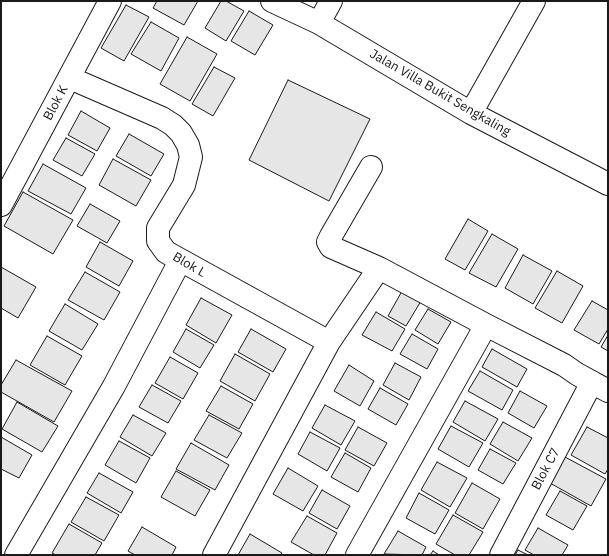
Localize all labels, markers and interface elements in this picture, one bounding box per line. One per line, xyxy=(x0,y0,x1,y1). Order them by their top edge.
street label: Jalan Villa Bukit Sengkaling xyxy=(367,46,513,140)
street label: Blok K xyxy=(40,83,72,123)
street label: Blok L xyxy=(170,249,208,281)
street label: Blok C7 xyxy=(529,445,563,493)

